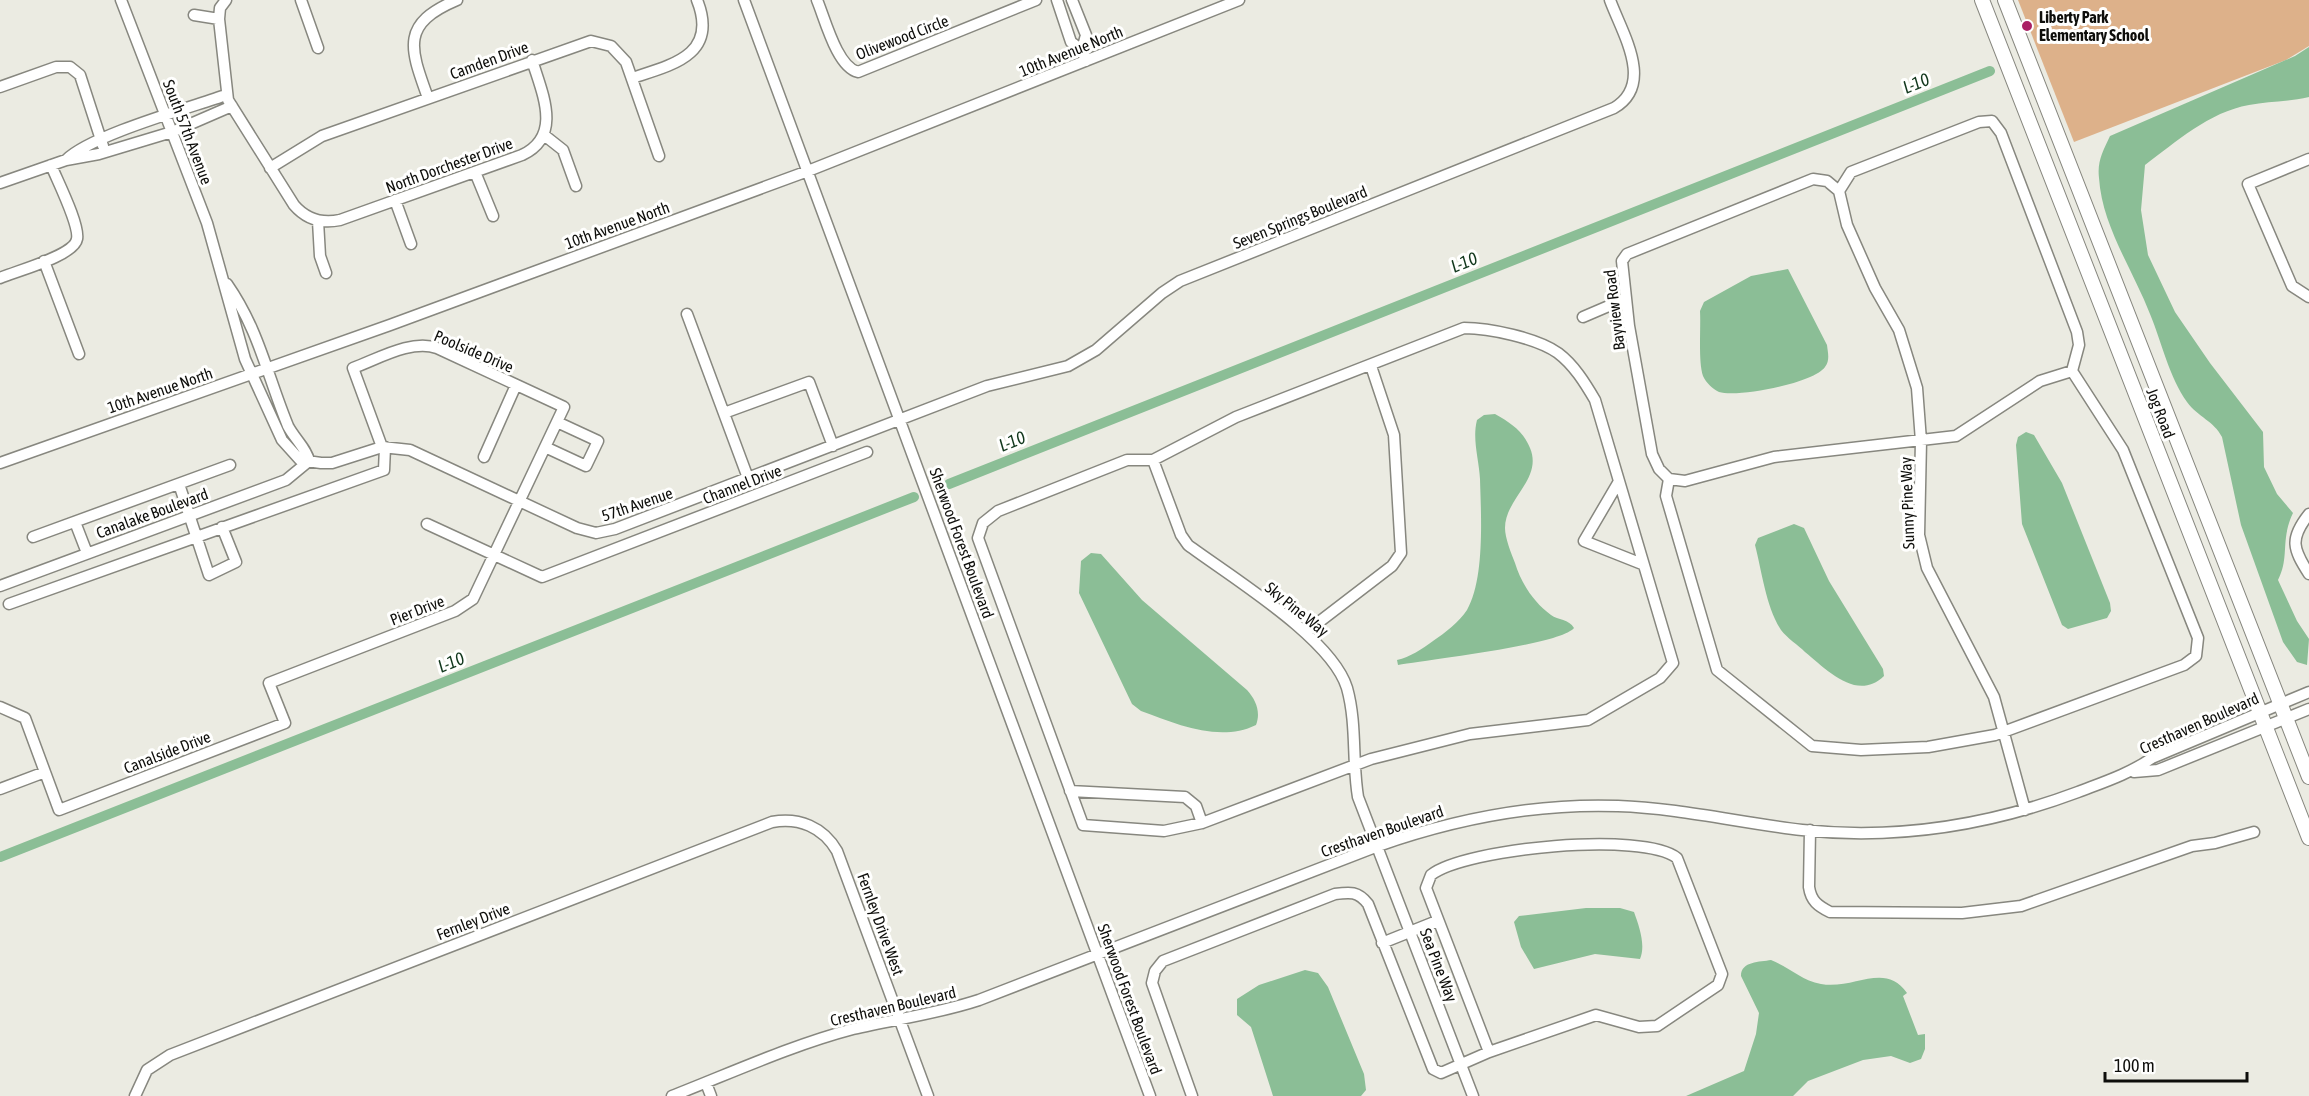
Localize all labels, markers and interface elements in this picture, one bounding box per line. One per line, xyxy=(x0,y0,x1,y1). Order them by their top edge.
place label: Liberty Park Elementary School xyxy=(2039,8,2150,44)
street label: Olivewood Circle xyxy=(853,11,951,63)
marker: Liberty Park Elementary School xyxy=(2020,19,2034,33)
street label: 10th Avenue North xyxy=(1017,22,1125,80)
street label: Camden Drive xyxy=(447,38,531,82)
water label: L-10 xyxy=(1900,68,1933,98)
street label: South 57th Avenue xyxy=(160,77,216,187)
street label: North Dorchester Drive xyxy=(383,134,515,196)
street label: Seven Springs Boulevard xyxy=(1230,182,1370,253)
street label: 10th Avenue North xyxy=(562,198,672,252)
water label: L-10 xyxy=(1448,247,1481,277)
street label: Bayview Road xyxy=(1600,268,1629,351)
street label: Poolside Drive xyxy=(432,326,516,376)
street label: 10th Avenue North xyxy=(105,364,215,416)
street label: Jog Road xyxy=(2142,385,2179,441)
water label: L-10 xyxy=(996,426,1029,456)
street label: Sunny Pine Way xyxy=(1896,456,1919,549)
street label: Channel Drive xyxy=(700,461,784,507)
street label: Sherwood Forest Boulevard xyxy=(926,465,998,621)
street label: 57th Avenue xyxy=(599,483,675,525)
street label: Canalake Boulevard xyxy=(94,484,210,542)
street label: Sky Pine Way xyxy=(1261,578,1333,641)
street label: Pier Drive xyxy=(387,591,447,629)
water label: L-10 xyxy=(435,647,468,677)
street label: Cresthaven Boulevard xyxy=(2137,689,2261,757)
street label: Canalside Drive xyxy=(121,727,213,777)
street label: Cresthaven Boulevard xyxy=(1318,802,1446,860)
street label: Fernley Drive West xyxy=(853,870,908,978)
street label: Fernley Drive xyxy=(434,899,512,944)
street label: Sherwood Forest Boulevard xyxy=(1094,921,1166,1077)
street label: Sea Pine Way xyxy=(1416,926,1461,1005)
street label: Cresthaven Boulevard xyxy=(828,983,958,1029)
scale bar xyxy=(2105,1045,2248,1083)
text: 100 m xyxy=(2114,1055,2155,1076)

